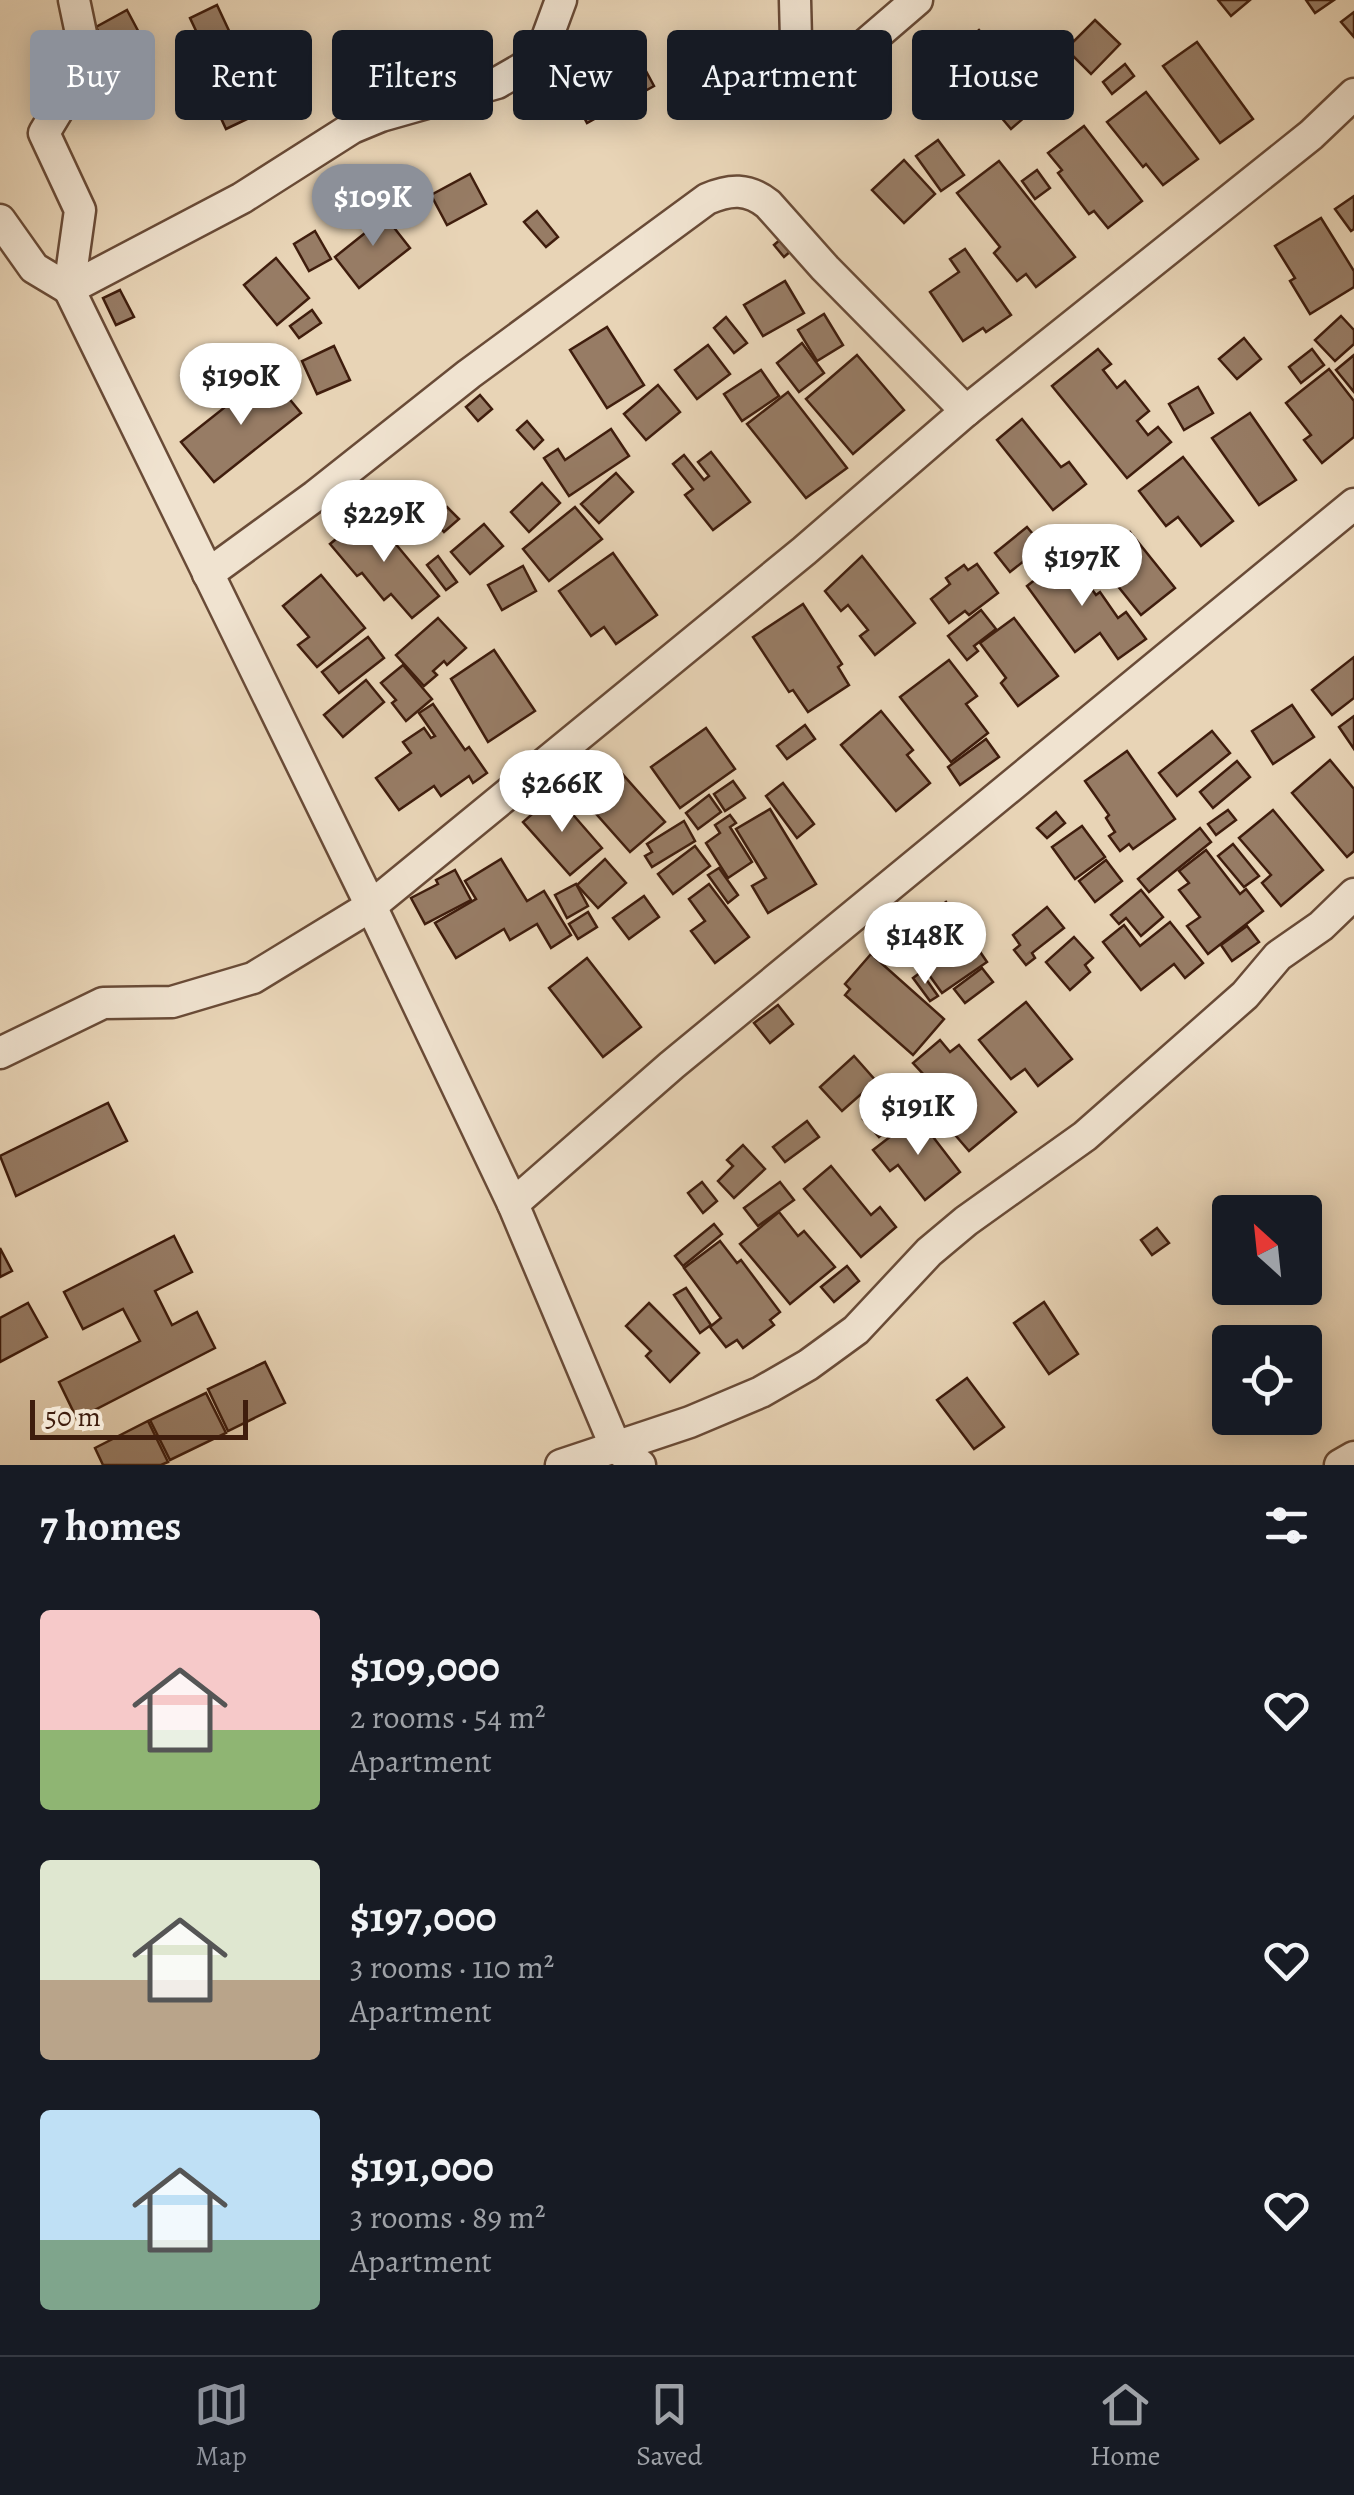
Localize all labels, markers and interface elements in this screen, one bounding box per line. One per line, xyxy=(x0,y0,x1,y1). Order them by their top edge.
chip: Buy xyxy=(30,30,155,120)
chip: Rent xyxy=(175,30,312,120)
chip: Filters xyxy=(332,30,493,120)
chip: New xyxy=(513,30,647,120)
chip: Apartment xyxy=(667,30,892,120)
chip: House xyxy=(912,30,1074,120)
pin: $109K xyxy=(303,164,443,249)
text: $109K xyxy=(334,174,412,218)
pin: $190K xyxy=(171,343,311,428)
text: $190K xyxy=(202,353,280,397)
pin: $229K xyxy=(314,480,454,565)
text: $229K xyxy=(343,490,425,534)
pin: $197K xyxy=(1012,524,1152,609)
text: $197K xyxy=(1044,534,1120,578)
pin: $266K xyxy=(492,750,632,835)
text: $266K xyxy=(521,760,603,804)
pin: $148K xyxy=(855,902,995,987)
text: $148K xyxy=(886,912,964,956)
pin: $191K xyxy=(848,1073,988,1158)
text: $191K xyxy=(881,1083,955,1127)
north arrow xyxy=(1212,1195,1322,1305)
map controls xyxy=(1212,1195,1322,1435)
button: locate xyxy=(1212,1325,1322,1435)
scale bar xyxy=(30,1395,248,1440)
text: 50 m xyxy=(45,1398,101,1436)
text: 7 homes xyxy=(40,1497,181,1554)
icon: filters xyxy=(1259,1498,1314,1553)
text: $109,000 xyxy=(350,1638,500,1695)
icon: home xyxy=(120,1650,240,1770)
icon: heart xyxy=(1259,1683,1314,1738)
text: 2 rooms · 54 m² xyxy=(350,1695,546,1739)
text: Apartment xyxy=(350,1739,492,1783)
text: $197,000 xyxy=(350,1888,497,1945)
icon: home xyxy=(120,1900,240,2020)
icon: heart xyxy=(1259,1933,1314,1988)
text: 3 rooms · 110 m² xyxy=(350,1945,554,1989)
text: Apartment xyxy=(350,1989,492,2033)
text: $191,000 xyxy=(350,2138,494,2195)
icon: home xyxy=(120,2150,240,2270)
icon: heart xyxy=(1259,2183,1314,2238)
text: 3 rooms · 89 m² xyxy=(350,2195,546,2239)
text: Apartment xyxy=(350,2239,492,2283)
tab: Map xyxy=(194,2377,249,2475)
tab: Saved xyxy=(636,2377,703,2475)
tab: Home xyxy=(1090,2377,1160,2475)

